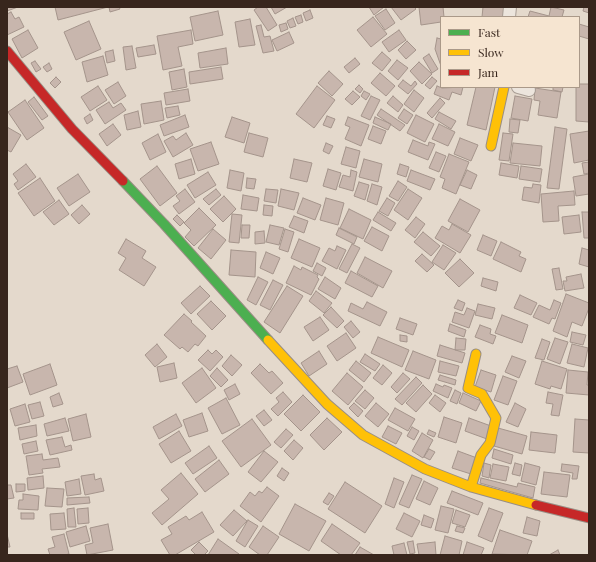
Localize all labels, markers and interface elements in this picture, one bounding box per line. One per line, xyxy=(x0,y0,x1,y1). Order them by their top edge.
legend xyxy=(440,16,580,88)
text: Fast xyxy=(478,24,500,40)
text: Slow xyxy=(478,44,504,60)
text: Jam xyxy=(478,64,498,80)

